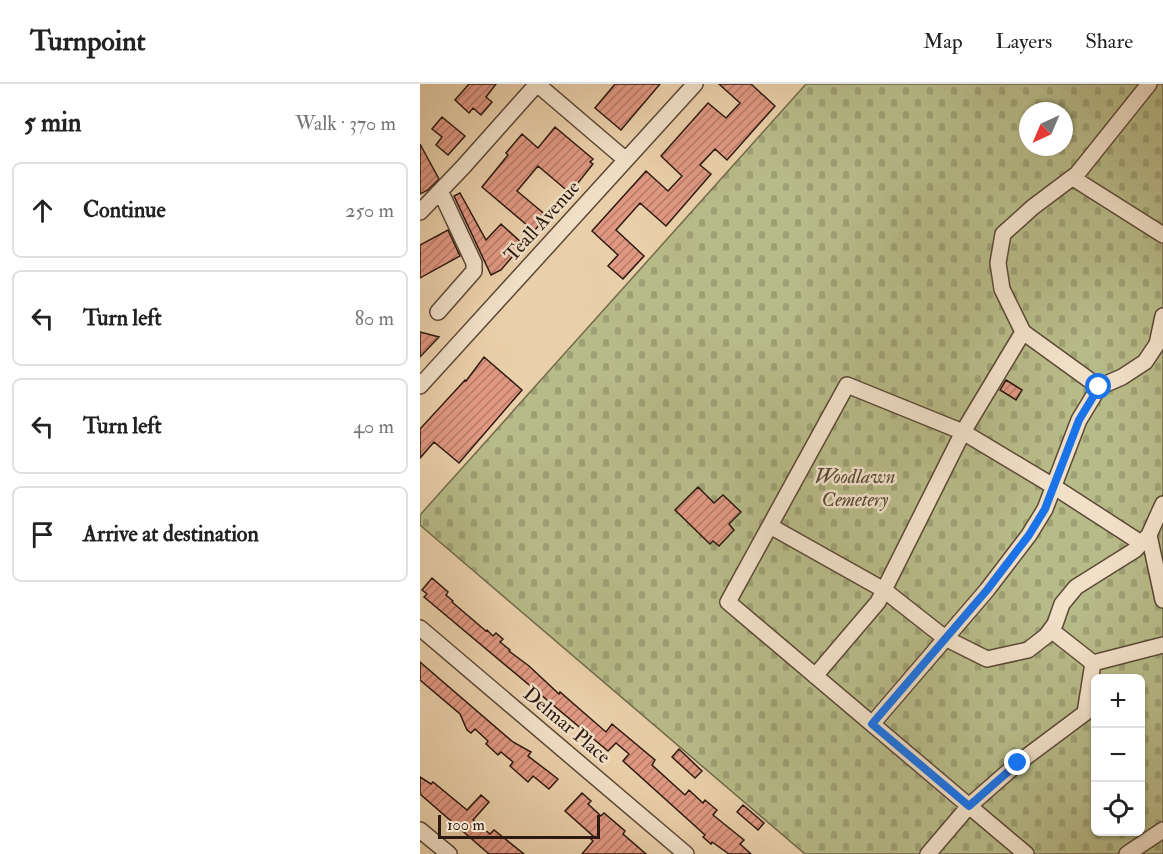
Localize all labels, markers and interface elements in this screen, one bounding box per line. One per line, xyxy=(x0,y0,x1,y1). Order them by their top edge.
text: Turnpoint xyxy=(30,24,146,59)
text: Map xyxy=(923,28,963,55)
text: Layers xyxy=(996,28,1052,55)
text: Share xyxy=(1085,28,1133,55)
north arrow xyxy=(1019,102,1073,156)
text: 5 min xyxy=(24,107,81,139)
text: Walk · 370 m xyxy=(295,111,396,136)
street label: Teall Avenue xyxy=(499,175,585,267)
icon: ahead xyxy=(26,194,59,227)
text: Continue xyxy=(83,196,166,224)
text: 250 m xyxy=(345,198,394,223)
icon: left xyxy=(26,302,59,335)
text: Turn left xyxy=(83,304,162,332)
text: 80 m xyxy=(355,306,394,331)
route start xyxy=(1085,373,1111,399)
icon: left xyxy=(26,410,59,443)
text: Turn left xyxy=(83,412,162,440)
text: 40 m xyxy=(353,414,394,439)
park label: Woodlawn Cemetery xyxy=(815,464,895,512)
icon: arrive xyxy=(26,518,59,551)
text: Arrive at destination xyxy=(83,520,259,548)
map controls xyxy=(1091,674,1145,836)
button: + xyxy=(1091,674,1145,728)
street label: Delmar Place xyxy=(518,681,616,769)
button: − xyxy=(1091,728,1145,782)
route end xyxy=(1004,749,1030,775)
button: locate xyxy=(1091,782,1145,836)
scale bar xyxy=(438,812,600,840)
text: 100 m xyxy=(447,815,485,835)

